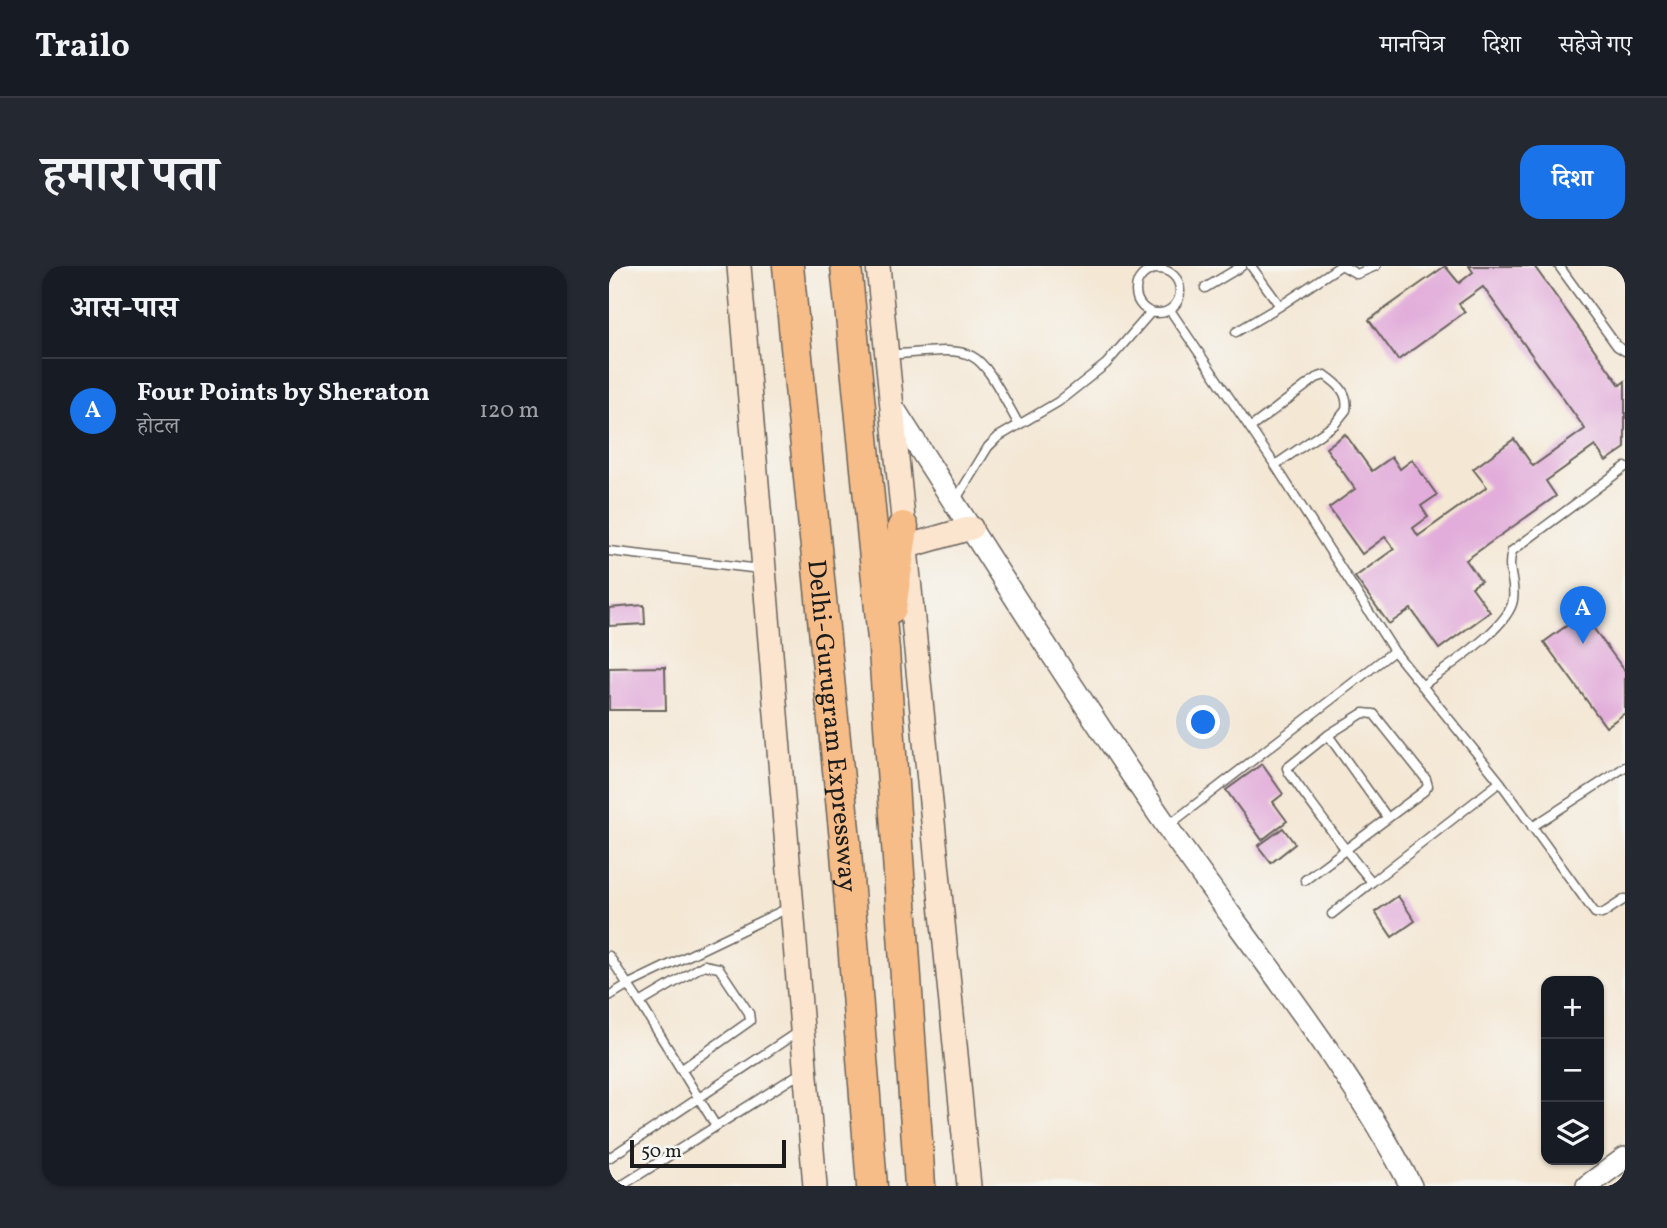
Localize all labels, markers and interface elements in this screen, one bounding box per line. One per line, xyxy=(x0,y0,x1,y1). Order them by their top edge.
text: Trailo xyxy=(35,25,130,71)
text: मानचित्र xyxy=(1380,29,1445,63)
text: दिशा xyxy=(1483,29,1521,63)
text: सहेजे गए xyxy=(1559,29,1632,63)
text: हमारा पता xyxy=(42,143,219,212)
button: दिशा xyxy=(1520,145,1625,219)
text: आस-पास xyxy=(70,288,178,330)
text: Four Points by Sheraton xyxy=(137,375,430,411)
text: A xyxy=(85,395,101,427)
text: 120 m xyxy=(479,395,539,427)
text: होटल xyxy=(137,411,179,443)
street label: Delhi-Gurugram Expressway xyxy=(797,558,865,894)
pin: A xyxy=(1560,586,1606,644)
your location xyxy=(1186,705,1220,739)
map controls xyxy=(1541,976,1604,1165)
button: + xyxy=(1541,976,1604,1039)
button: − xyxy=(1541,1039,1604,1102)
button: layers xyxy=(1541,1102,1604,1165)
scale bar xyxy=(630,1137,786,1169)
text: 50 m xyxy=(641,1139,682,1165)

